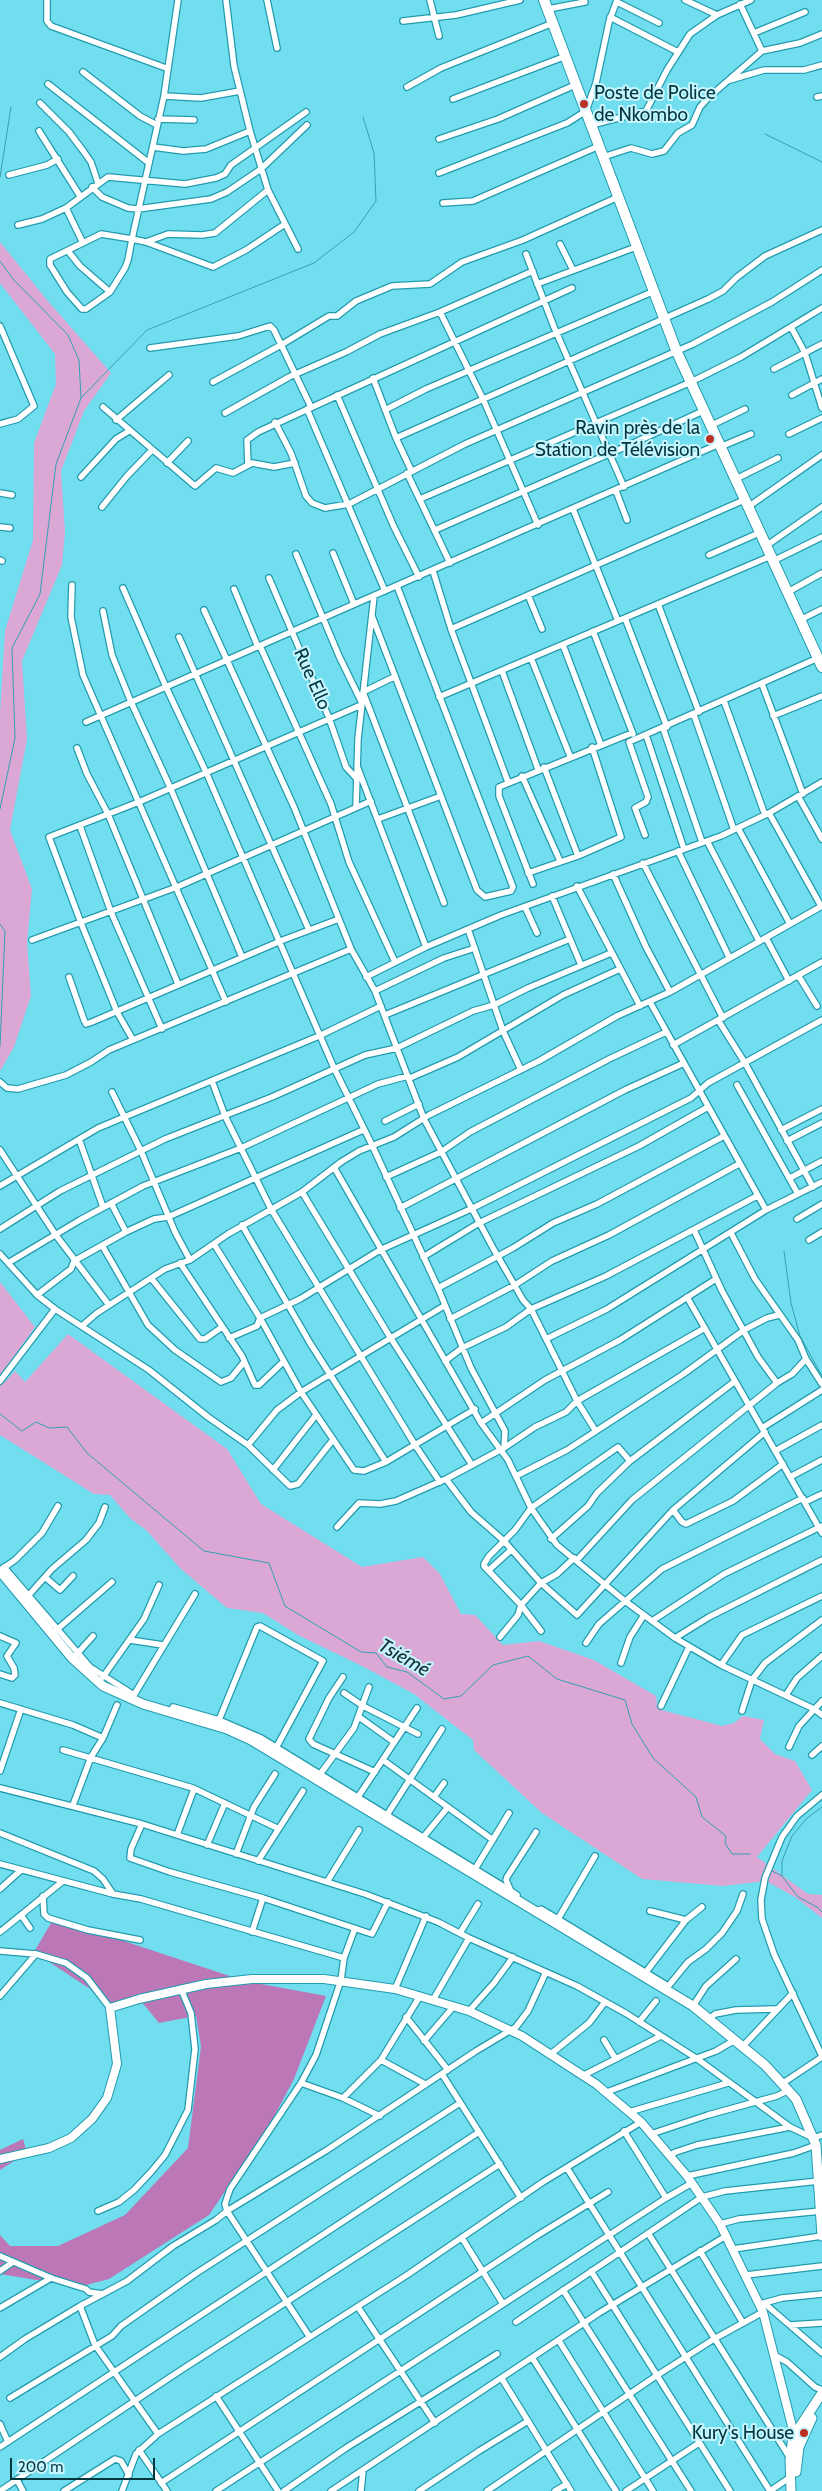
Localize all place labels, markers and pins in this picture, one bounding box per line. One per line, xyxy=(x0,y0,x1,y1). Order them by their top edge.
place label: Poste de Police de Nkombo xyxy=(594,82,716,126)
marker: Poste de Police de Nkombo xyxy=(578,98,590,110)
place label: Ravin près de la Station de Télévision xyxy=(535,417,700,461)
marker: Ravin près de la Station de Télévision xyxy=(704,433,716,445)
place label: Kury's House xyxy=(692,2422,794,2444)
marker: Kury's House xyxy=(798,2427,810,2439)

